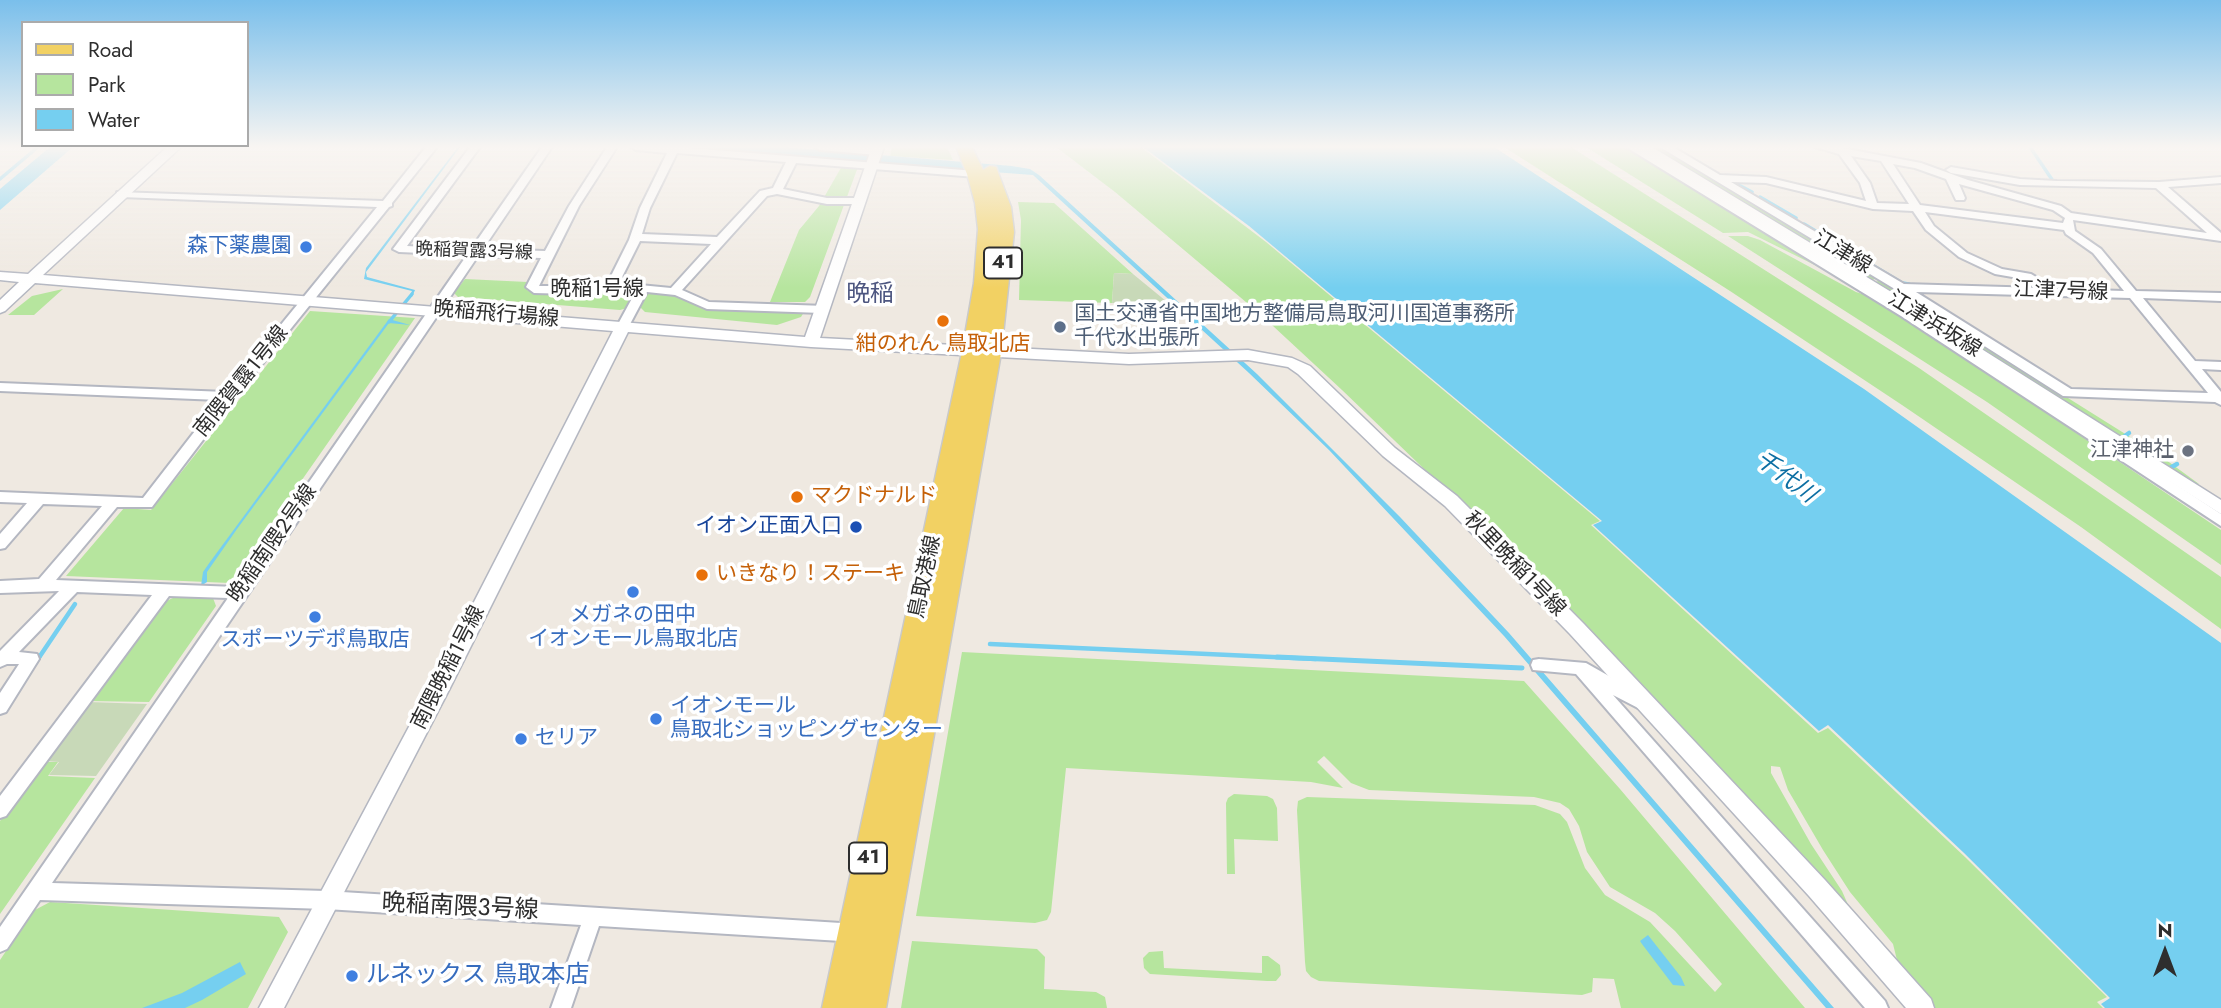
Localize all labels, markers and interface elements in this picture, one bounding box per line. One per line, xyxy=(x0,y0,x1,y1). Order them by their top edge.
legend xyxy=(21,21,248,147)
text: Road xyxy=(88,35,133,65)
text: Park xyxy=(88,70,125,100)
text: Water xyxy=(88,105,140,135)
street label: 江津線 xyxy=(1809,226,1875,280)
place label: 森下薬農園 xyxy=(187,234,292,260)
marker: 森下薬農園 xyxy=(298,239,314,255)
street label: 晩稲賀露3号線 xyxy=(415,239,533,265)
road number: 41 xyxy=(984,247,1022,278)
street label: 晩稲1号線 xyxy=(550,277,644,303)
street label: 江津7号線 xyxy=(2013,278,2109,306)
district label: 晩稲 xyxy=(846,281,894,309)
street label: 江津浜坂線 xyxy=(1883,286,1985,364)
street label: 晩稲飛行場線 xyxy=(432,297,560,333)
place label: 国土交通省中国地方整備局鳥取河川国道事務所 千代水出張所 xyxy=(1074,302,1515,352)
marker: 紺のれん 鳥取北店 xyxy=(935,313,951,329)
marker: 国土交通省中国地方整備局鳥取河川国道事務所 千代水出張所 xyxy=(1052,319,1068,335)
street label: 南隈賀露1号線 xyxy=(190,321,294,443)
place label: 紺のれん 鳥取北店 xyxy=(856,332,1030,358)
place label: 江津神社 xyxy=(2090,438,2174,464)
marker: 江津神社 xyxy=(2180,443,2196,459)
water label: 千代川 xyxy=(1749,446,1821,510)
street label: 晩稲南隈2号線 xyxy=(223,480,323,608)
place label: マクドナルド xyxy=(811,484,937,510)
marker: マクドナルド xyxy=(789,489,805,505)
street label: 秋里晩稲1号線 xyxy=(1458,508,1570,622)
place label: イオン正面入口 xyxy=(695,514,842,540)
marker: イオン正面入口 xyxy=(848,519,864,535)
street label: 鳥取港線 xyxy=(905,533,947,621)
place label: いきなり！ステーキ xyxy=(716,562,905,588)
marker: いきなり！ステーキ xyxy=(694,567,710,583)
marker: メガネの田中 イオンモール鳥取北店 xyxy=(625,584,641,600)
street label: 南隈晩稲1号線 xyxy=(407,602,491,734)
place label: メガネの田中 イオンモール鳥取北店 xyxy=(528,603,738,653)
marker: スポーツデポ鳥取店 xyxy=(307,609,323,625)
place label: スポーツデポ鳥取店 xyxy=(221,628,409,654)
place label: イオンモール 鳥取北ショッピングセンター xyxy=(670,694,943,744)
marker: イオンモール 鳥取北ショッピングセンター xyxy=(648,711,664,727)
place label: セリア xyxy=(535,726,598,752)
marker: セリア xyxy=(513,731,529,747)
road number: 41 xyxy=(849,842,887,874)
street label: 晩稲南隈3号線 xyxy=(381,890,539,926)
north arrow xyxy=(2130,917,2200,987)
text: N xyxy=(2157,917,2173,944)
place label: ルネックス 鳥取本店 xyxy=(366,962,589,990)
marker: ルネックス 鳥取本店 xyxy=(344,968,360,984)

